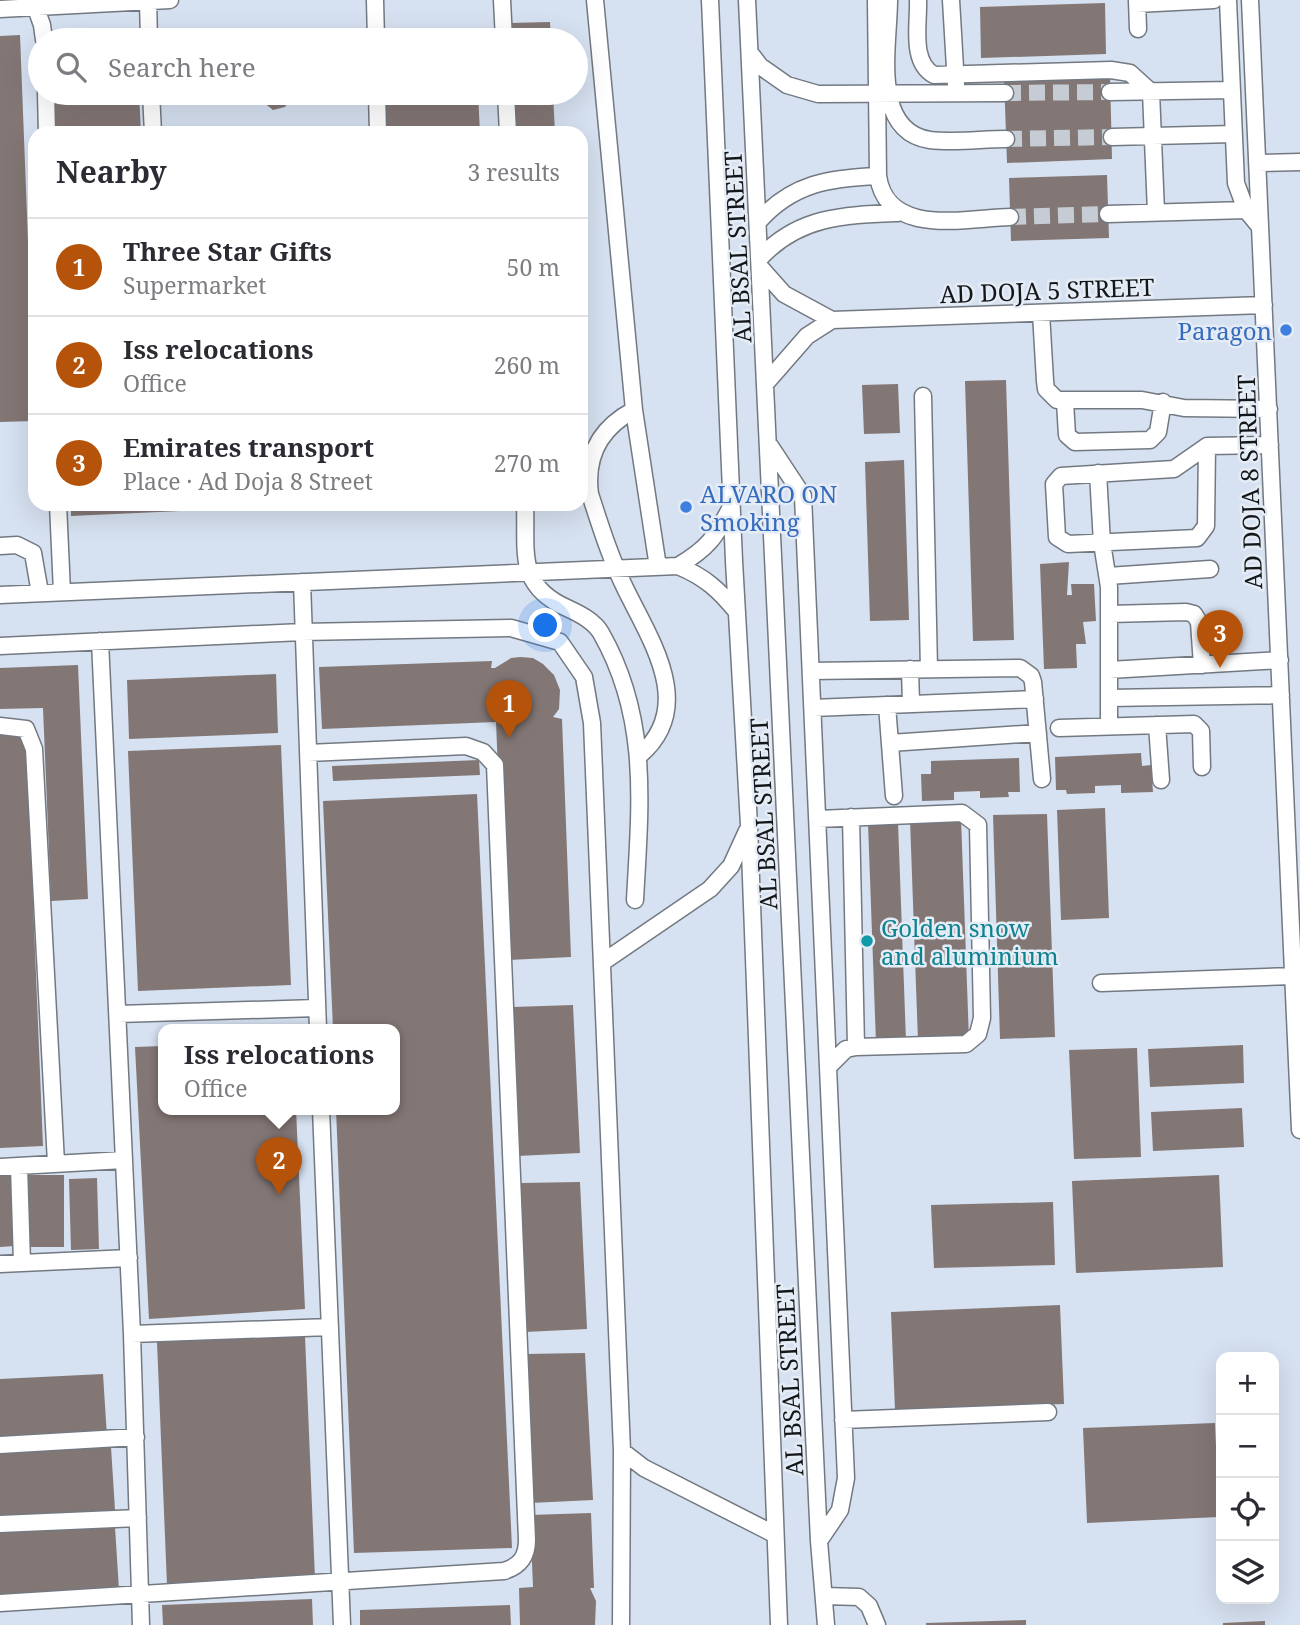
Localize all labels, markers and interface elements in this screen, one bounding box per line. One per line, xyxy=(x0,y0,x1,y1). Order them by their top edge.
search box xyxy=(28,28,588,105)
icon: search xyxy=(52,48,90,86)
text: Search here xyxy=(108,49,256,85)
street label: AL BSAL STREET xyxy=(715,150,759,344)
text: Nearby xyxy=(56,151,167,192)
text: 3 results xyxy=(467,156,560,188)
text: Three Star Gifts xyxy=(123,233,332,269)
text: 1 xyxy=(73,251,86,283)
text: 50 m xyxy=(507,251,560,283)
text: Supermarket xyxy=(123,269,266,301)
street label: AD DOJA 5 STREET xyxy=(939,270,1155,310)
place label: Paragon xyxy=(1177,314,1272,347)
marker: Paragon xyxy=(1278,322,1294,338)
text: Iss relocations xyxy=(123,331,314,367)
text: 2 xyxy=(73,349,86,381)
text: 260 m xyxy=(494,349,560,381)
text: Office xyxy=(123,367,187,399)
street label: AD DOJA 8 STREET xyxy=(1229,374,1269,590)
text: Emirates transport xyxy=(123,429,374,465)
text: 3 xyxy=(73,447,86,479)
text: 270 m xyxy=(494,447,560,479)
text: Place · Ad Doja 8 Street xyxy=(123,465,373,497)
place label: ALVARO ON Smoking xyxy=(700,477,837,538)
marker: ALVARO ON Smoking xyxy=(678,499,694,515)
your location xyxy=(528,608,562,642)
pin: 3 xyxy=(1197,610,1243,668)
pin: 1 xyxy=(486,680,532,738)
street label: AL BSAL STREET xyxy=(741,717,785,911)
place label: Golden snow and aluminium xyxy=(881,911,1059,972)
marker: Golden snow and aluminium xyxy=(859,933,875,949)
popup xyxy=(158,1024,400,1115)
text: Iss relocations xyxy=(184,1036,374,1072)
text: Office xyxy=(184,1072,247,1104)
pin: 2 xyxy=(256,1137,302,1195)
street label: AL BSAL STREET xyxy=(767,1283,811,1477)
map controls xyxy=(1216,1352,1279,1604)
button: + xyxy=(1216,1352,1279,1415)
button: − xyxy=(1216,1415,1279,1478)
button: locate xyxy=(1216,1478,1279,1541)
button: layers xyxy=(1216,1541,1279,1604)

